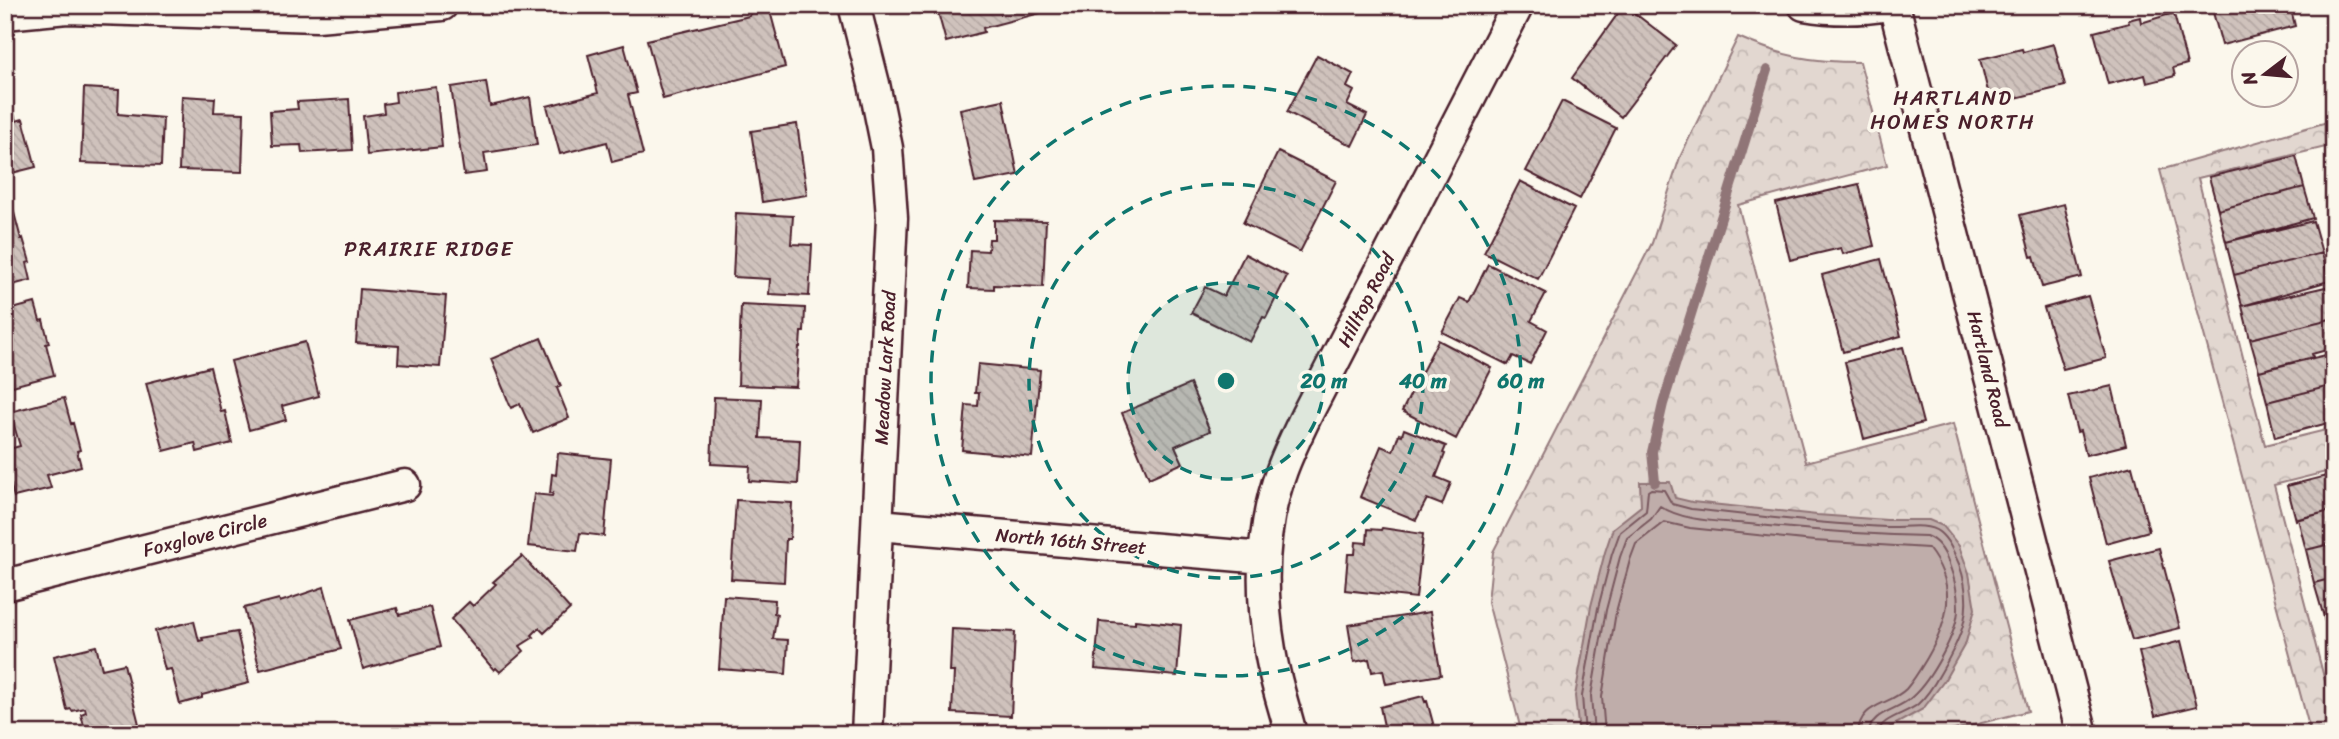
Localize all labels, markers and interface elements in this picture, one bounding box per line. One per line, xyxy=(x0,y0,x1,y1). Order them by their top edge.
north arrow xyxy=(2230,38,2300,108)
text: N xyxy=(2231,67,2267,90)
district label: HARTLAND HOMES NORTH xyxy=(1870,79,2036,141)
district label: PRAIRIE RIDGE xyxy=(344,230,514,268)
street label: Hilltop Road xyxy=(1328,246,1404,353)
street label: Meadow Lark Road xyxy=(864,289,906,446)
street label: Hartland Road xyxy=(1958,307,2019,433)
text: 20 m xyxy=(1300,362,1348,400)
text: 40 m xyxy=(1398,362,1448,400)
text: 60 m xyxy=(1497,362,1545,400)
centre of rings xyxy=(1214,369,1238,393)
street label: Foxglove Circle xyxy=(139,504,271,566)
street label: North 16th Street xyxy=(994,518,1148,564)

